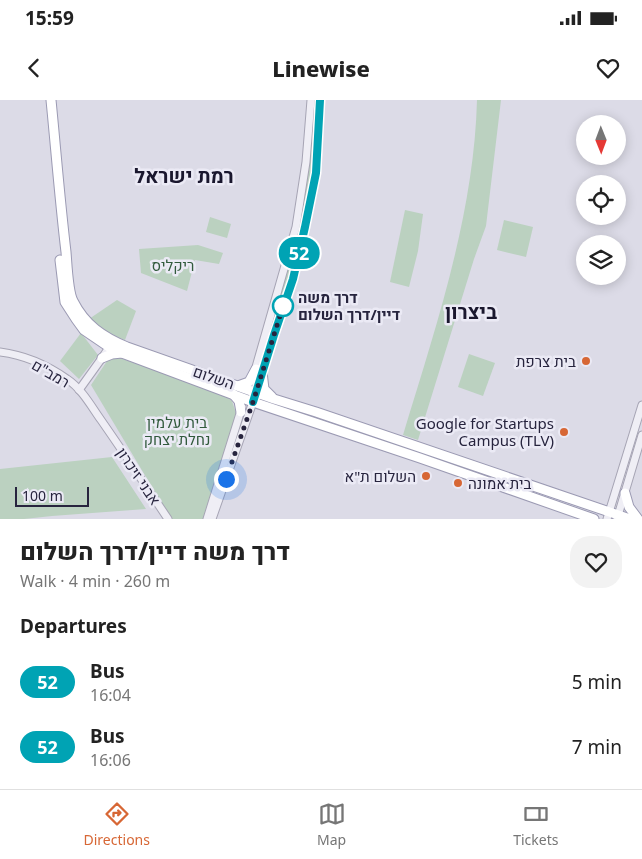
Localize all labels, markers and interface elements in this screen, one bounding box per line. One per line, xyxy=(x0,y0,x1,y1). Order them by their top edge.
text: 15:59 xyxy=(25,5,74,31)
text: Linewise xyxy=(272,53,370,83)
icon: back xyxy=(20,54,48,82)
icon: heart xyxy=(594,54,622,82)
north arrow xyxy=(576,115,626,165)
map controls xyxy=(576,115,626,285)
district label: רמת ישראל xyxy=(134,162,234,189)
button: locate xyxy=(576,175,626,225)
button: layers xyxy=(576,235,626,285)
line badge: 52 xyxy=(276,237,322,269)
text: 52 xyxy=(289,241,309,265)
park label: ריקליס xyxy=(151,255,195,275)
place label: דרך משה דיין/דרך השלום xyxy=(298,287,400,324)
marker: דרך משה דיין/דרך השלום xyxy=(272,295,294,317)
district label: ביצרון xyxy=(445,298,497,325)
place label: בית צרפת xyxy=(516,351,576,371)
street label: רמב"ם xyxy=(28,354,74,392)
marker: בית צרפת xyxy=(580,355,592,367)
street label: השלום xyxy=(191,361,237,393)
park label: בית עלמין נחלת יצחק xyxy=(144,412,210,449)
place label: Google for Startups Campus (TLV) xyxy=(416,413,554,450)
marker: Google for Startups Campus (TLV) xyxy=(558,426,570,438)
street label: אבני זיכרון xyxy=(112,443,166,509)
place label: השלום ת"א xyxy=(345,466,416,486)
your location xyxy=(214,467,239,492)
marker: השלום ת"א xyxy=(420,470,432,482)
place label: בית אמונה xyxy=(468,473,532,493)
marker: בית אמונה xyxy=(452,477,464,489)
scale bar xyxy=(15,484,89,507)
text: 100 m xyxy=(22,486,63,505)
text: דרך משה דיין/דרך השלום xyxy=(20,534,290,567)
button: heart xyxy=(570,536,622,588)
text: Walk · 4 min · 260 m xyxy=(20,570,170,592)
text: Departures xyxy=(20,613,127,639)
text: Bus xyxy=(90,658,125,684)
text: 5 min xyxy=(572,669,622,695)
text: 52 xyxy=(37,670,58,694)
text: 16:04 xyxy=(90,684,131,706)
text: Bus xyxy=(90,723,125,749)
text: 7 min xyxy=(572,734,622,760)
text: 52 xyxy=(37,735,58,759)
text: 16:06 xyxy=(90,749,131,771)
tab: Directions xyxy=(84,800,150,849)
tab: Map xyxy=(317,800,346,849)
tab: Tickets xyxy=(513,800,558,849)

